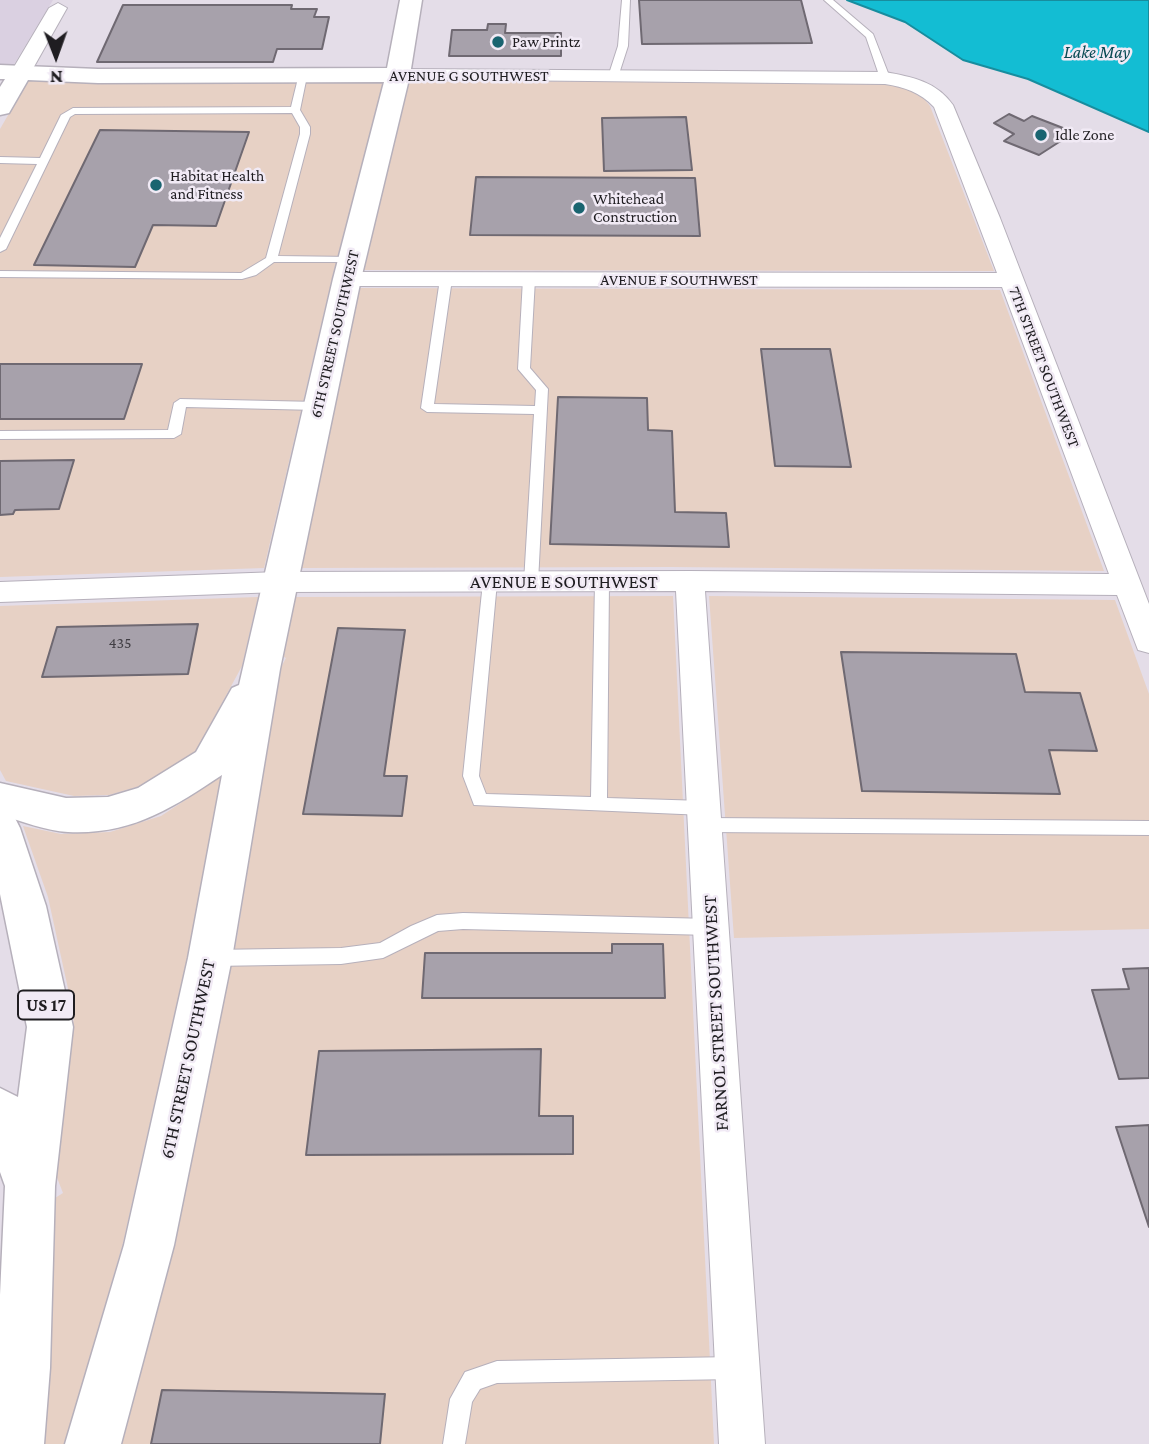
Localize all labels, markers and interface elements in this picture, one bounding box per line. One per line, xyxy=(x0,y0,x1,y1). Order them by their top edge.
north arrow xyxy=(21,21,91,91)
place label: Paw Printz xyxy=(512,32,580,52)
marker: Paw Printz xyxy=(490,34,506,50)
water label: Lake May xyxy=(1064,41,1130,63)
street label: AVENUE G SOUTHWEST xyxy=(389,66,549,86)
text: N xyxy=(50,67,63,88)
place label: Idle Zone xyxy=(1055,125,1114,145)
marker: Idle Zone xyxy=(1033,127,1049,143)
place label: Habitat Health and Fitness xyxy=(170,166,264,204)
marker: Habitat Health and Fitness xyxy=(148,177,164,193)
place label: Whitehead Construction xyxy=(593,189,677,227)
marker: Whitehead Construction xyxy=(571,200,587,216)
street label: 6TH STREET SOUTHWEST xyxy=(306,248,364,420)
street label: AVENUE F SOUTHWEST xyxy=(600,270,758,290)
street label: 7TH STREET SOUTHWEST xyxy=(1004,284,1084,450)
street label: AVENUE E SOUTHWEST xyxy=(470,571,658,593)
house number: 435 xyxy=(108,633,132,653)
street label: FARNOL STREET SOUTHWEST xyxy=(698,894,734,1132)
street label: 6TH STREET SOUTHWEST xyxy=(156,957,220,1161)
road number: US 17 xyxy=(18,990,74,1020)

